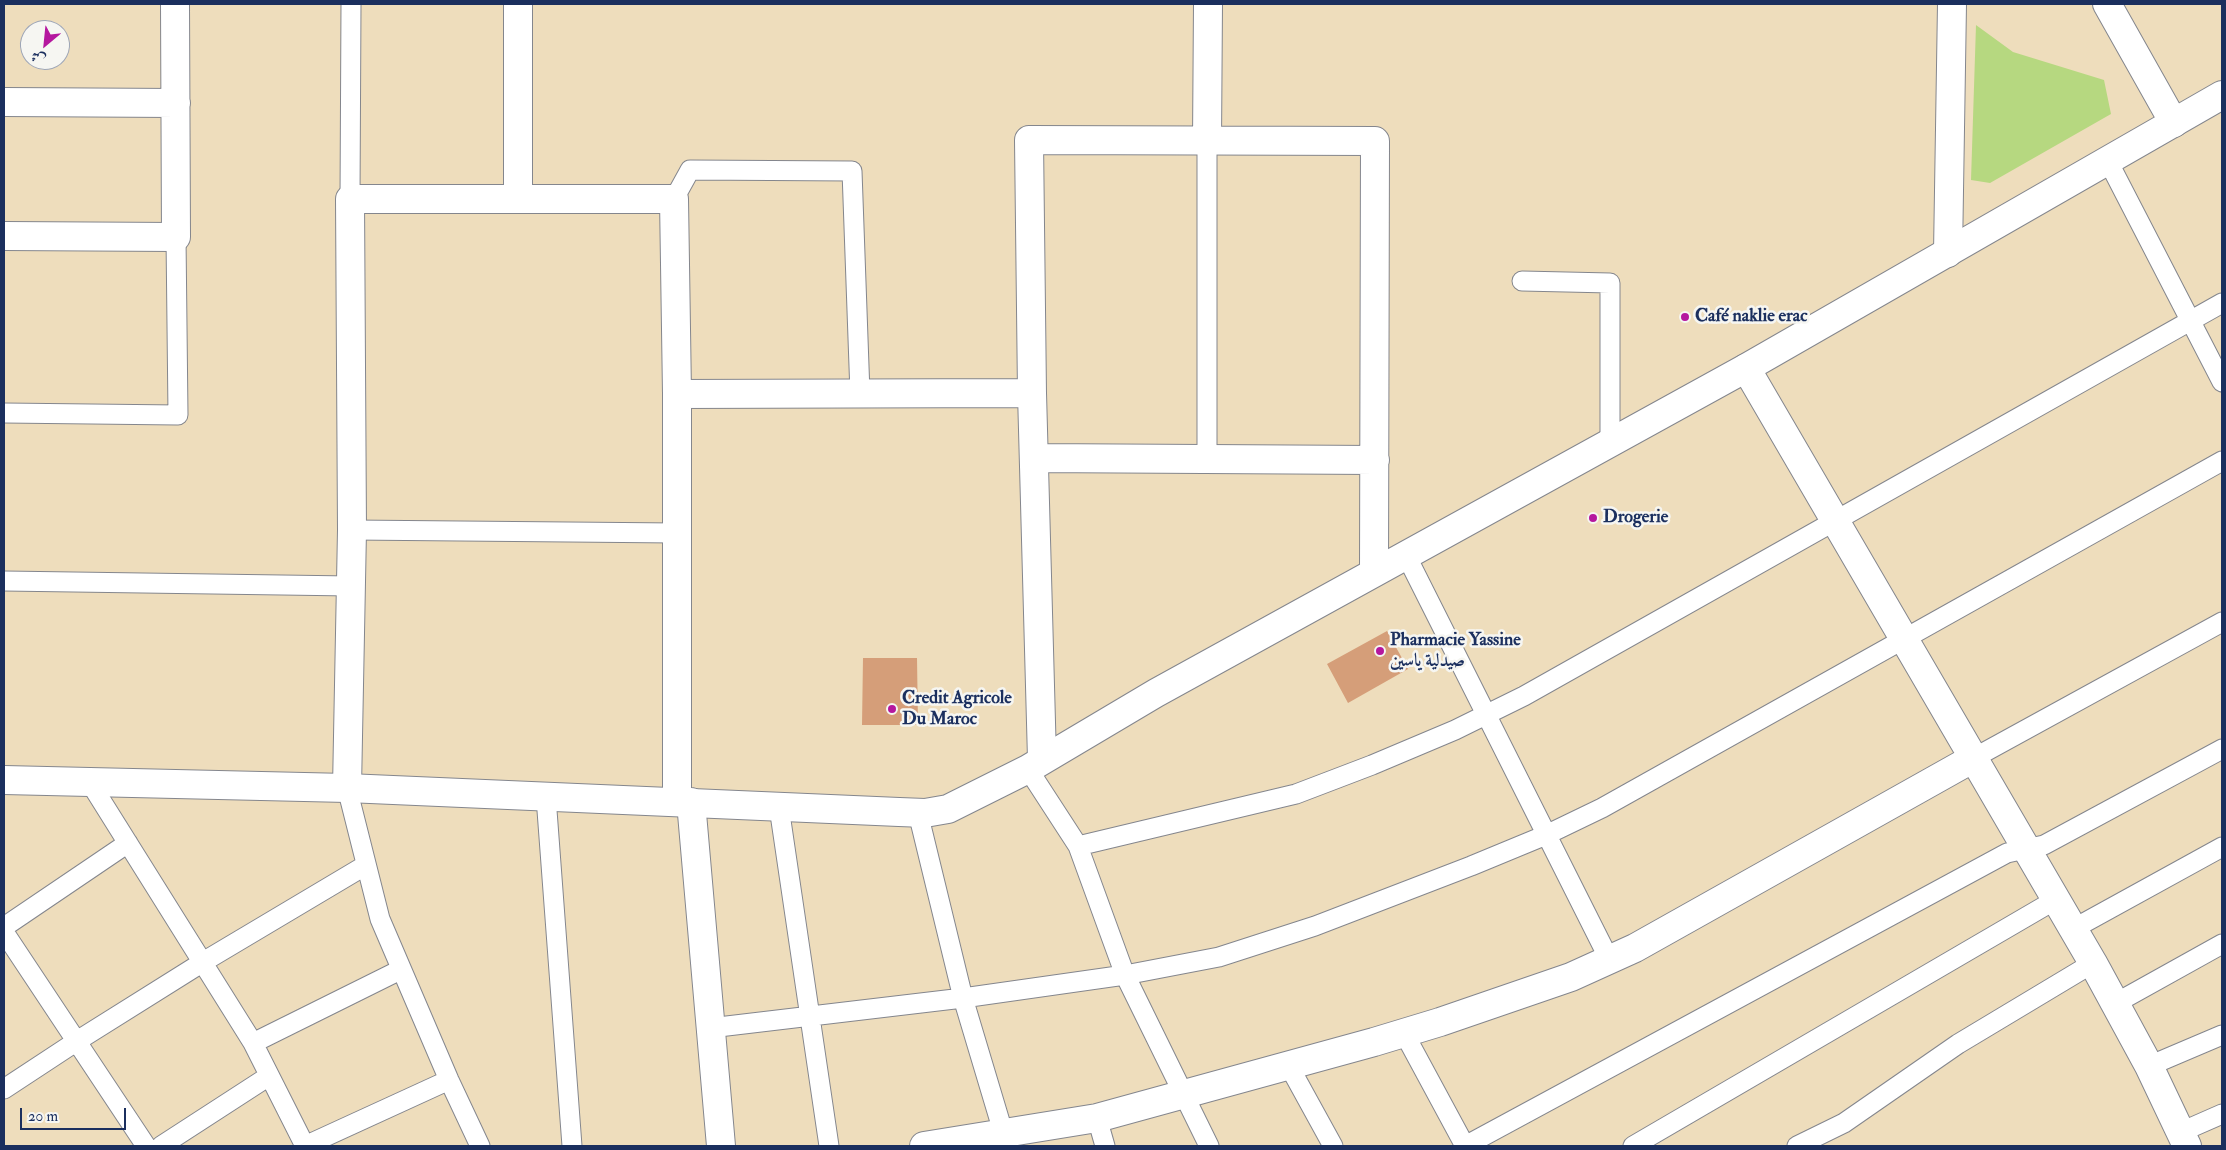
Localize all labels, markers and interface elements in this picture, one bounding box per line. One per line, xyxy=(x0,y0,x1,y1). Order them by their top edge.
north arrow xyxy=(20,20,70,70)
text: ش xyxy=(28,47,48,69)
place label: Café naklie erac xyxy=(1695,306,1807,328)
marker: Café naklie erac xyxy=(1679,311,1691,323)
place label: Drogerie xyxy=(1603,507,1668,529)
marker: Drogerie xyxy=(1587,512,1599,524)
place label: Pharmacie Yassine صيدلية ياسين xyxy=(1390,630,1521,672)
marker: Pharmacie Yassine صيدلية ياسين xyxy=(1374,645,1386,657)
place label: Credit Agricole Du Maroc xyxy=(902,688,1012,731)
marker: Credit Agricole Du Maroc xyxy=(886,703,898,715)
scale bar xyxy=(22,1098,129,1130)
text: 20 m xyxy=(28,1107,58,1126)

